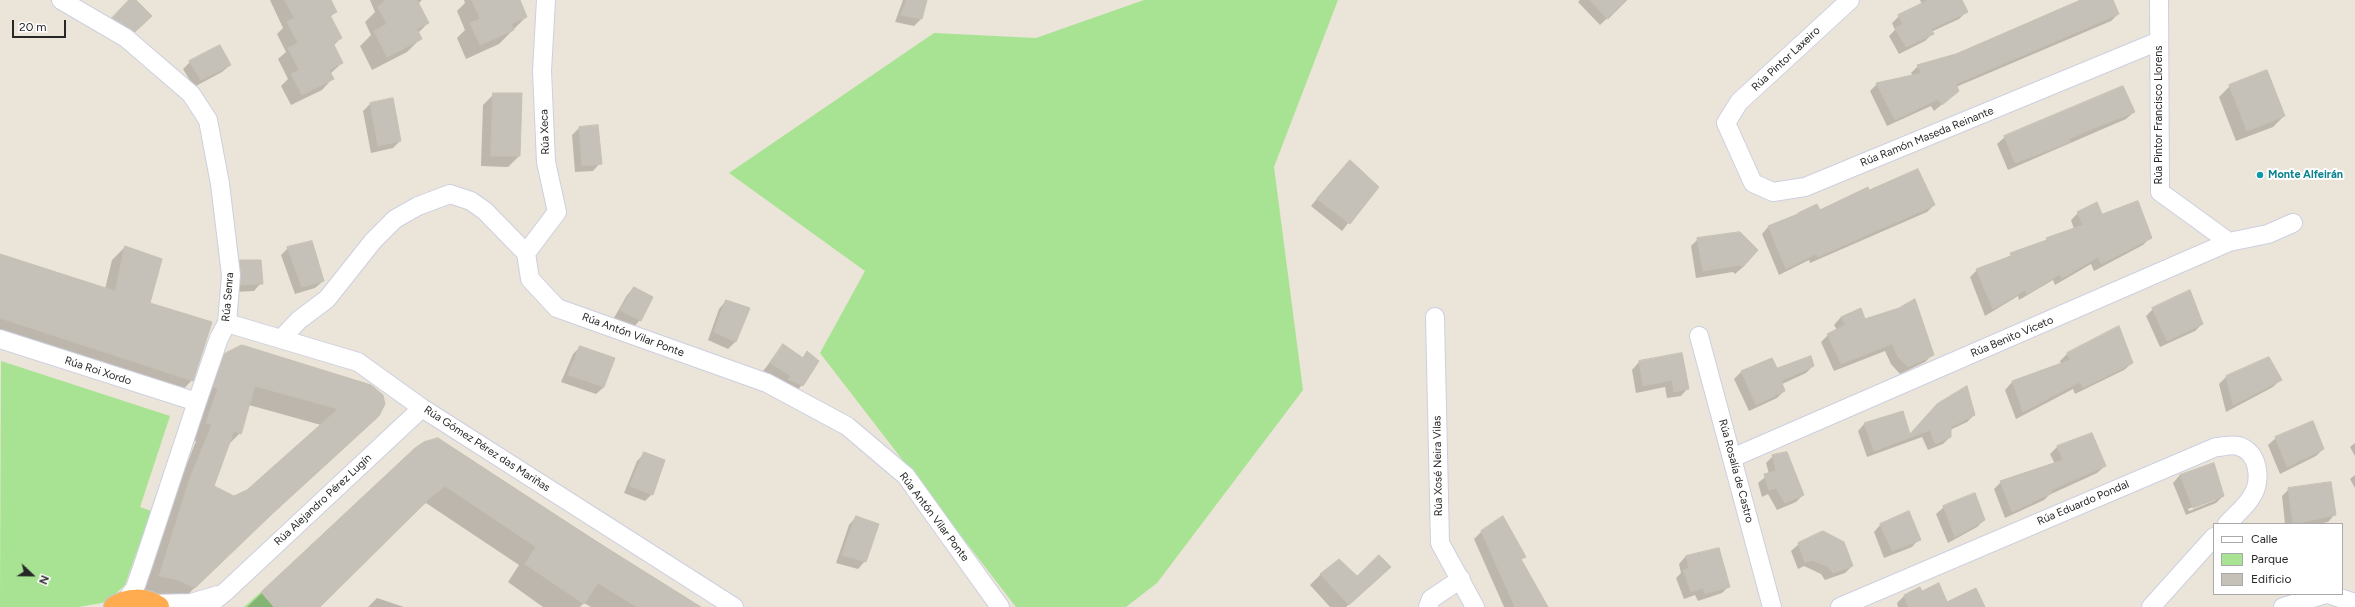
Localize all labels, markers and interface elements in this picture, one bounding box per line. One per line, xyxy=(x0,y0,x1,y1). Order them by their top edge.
scale bar xyxy=(14,12,68,38)
text: 20 m xyxy=(19,20,47,34)
street label: Rúa Pintor Laxeiro xyxy=(1749,24,1823,94)
street label: Rúa Pintor Francisco Llorens xyxy=(2152,46,2166,184)
street label: Rúa Ramón Maseda Reinante xyxy=(1858,104,1996,170)
street label: Rúa Xeca xyxy=(538,109,552,155)
place label: Monte Alfeirán xyxy=(2268,168,2343,182)
marker: Monte Alfeirán xyxy=(2255,170,2265,180)
street label: Rúa Senra xyxy=(219,272,237,322)
street label: Rúa Antón Vilar Ponte xyxy=(580,310,686,360)
street label: Rúa Benito Viceto xyxy=(1969,314,2055,360)
street label: Rúa Roi Xordo xyxy=(63,354,133,388)
street label: Rúa Gómez Pérez das Mariñas xyxy=(421,403,553,495)
street label: Rúa Xosé Neira Vilas xyxy=(1431,416,1445,516)
street label: Rúa Rosalía de Castro xyxy=(1716,418,1756,524)
street label: Rúa Alejandro Pérez Lugín xyxy=(272,451,374,549)
street label: Rúa Antón Vilar Ponte xyxy=(896,470,972,564)
street label: Rúa Eduardo Pondal xyxy=(2035,478,2131,528)
legend xyxy=(2213,523,2343,595)
text: Calle xyxy=(2251,532,2278,546)
text: Parque xyxy=(2251,552,2288,566)
north arrow xyxy=(12,555,52,595)
text: Edificio xyxy=(2251,572,2291,586)
text: N xyxy=(36,573,51,586)

